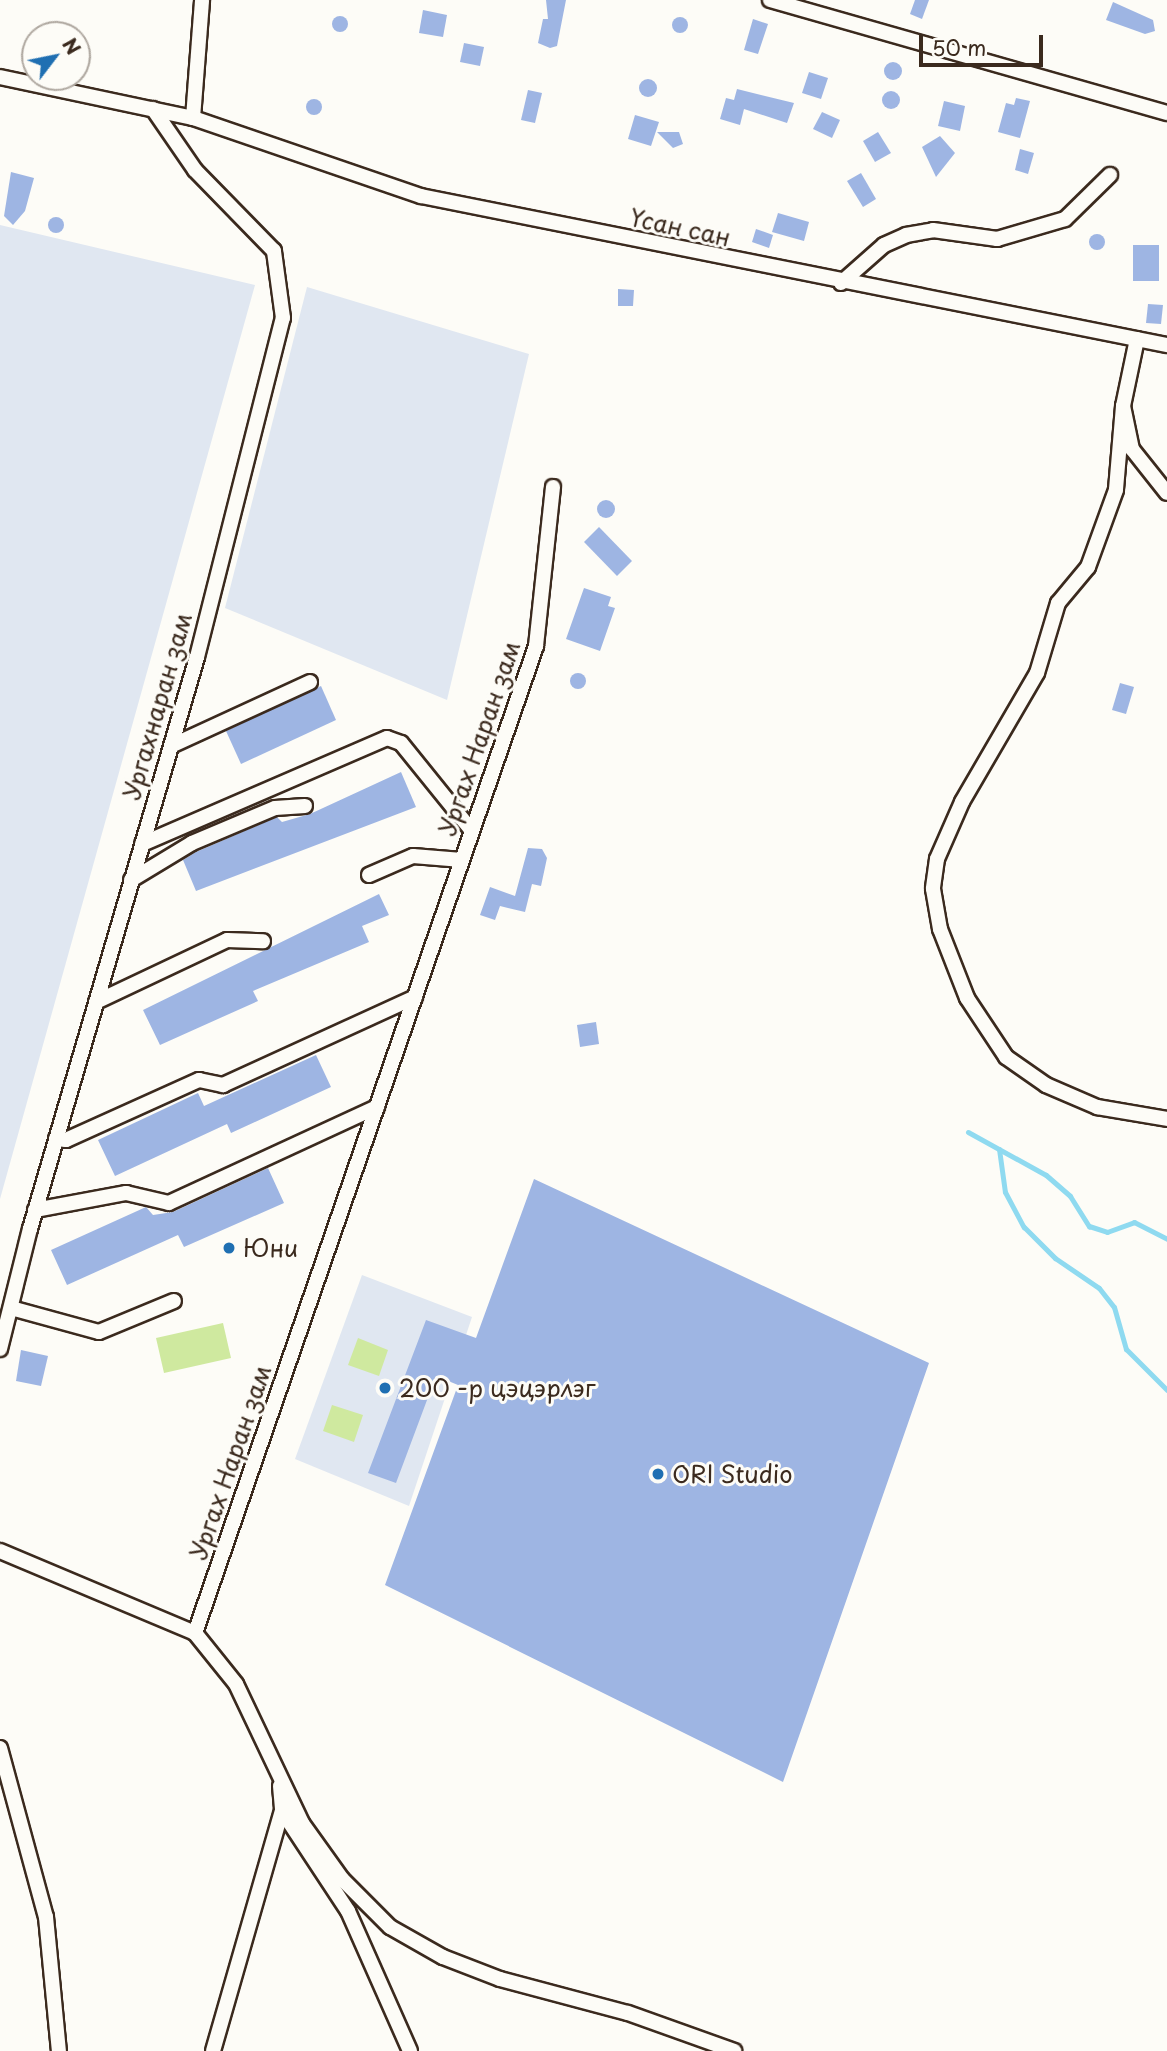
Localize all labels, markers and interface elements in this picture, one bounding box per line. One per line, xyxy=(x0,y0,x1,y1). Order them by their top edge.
north arrow xyxy=(21,21,91,91)
scale bar xyxy=(922,21,1046,65)
text: 50 m xyxy=(932,31,986,63)
text: N xyxy=(56,32,88,60)
street label: Үсан сан xyxy=(626,202,734,252)
street label: Ургахнаран зам xyxy=(116,608,198,804)
street label: Ургах Наран зам xyxy=(432,635,526,841)
place label: Юни xyxy=(243,1234,298,1262)
marker: Юни xyxy=(221,1240,237,1256)
street label: Ургах Наран зам xyxy=(183,1359,277,1565)
place label: 200 -р цэцэрлэг xyxy=(399,1374,598,1402)
marker: 200 -р цэцэрлэг xyxy=(377,1380,393,1396)
place label: ORI Studio xyxy=(672,1460,794,1488)
marker: ORI Studio xyxy=(650,1466,666,1482)

